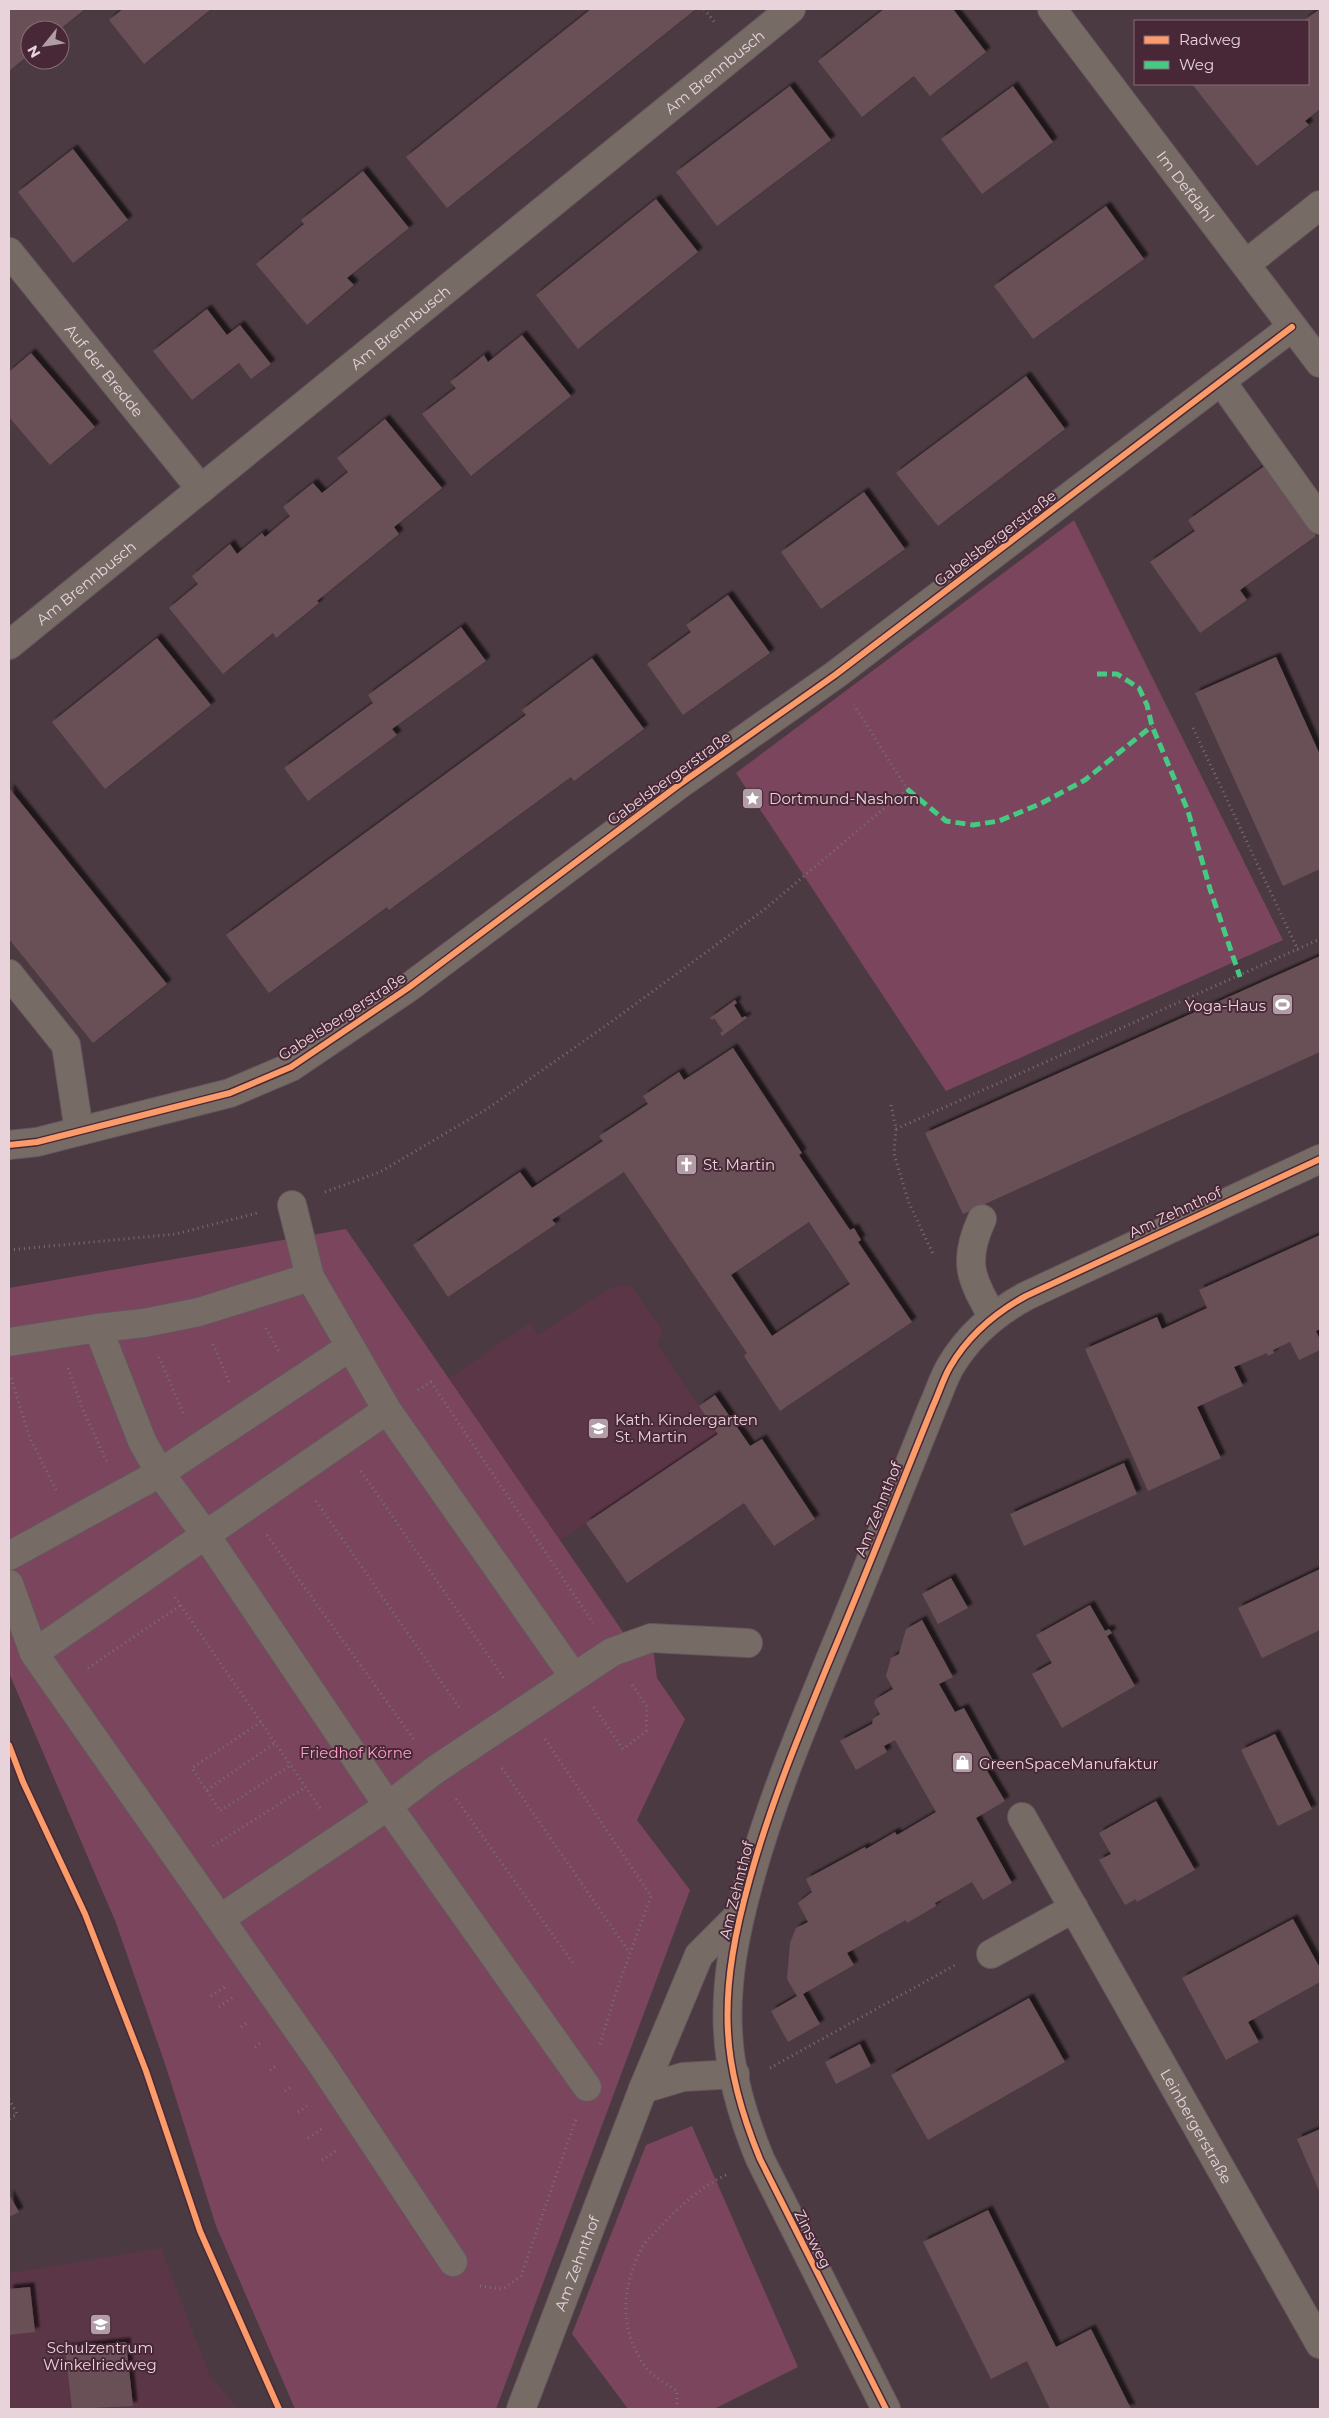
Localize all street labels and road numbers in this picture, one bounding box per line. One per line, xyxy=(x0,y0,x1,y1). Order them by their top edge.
street label: Am Brennbusch xyxy=(660,25,768,118)
street label: Im Defdahl xyxy=(1153,147,1219,225)
street label: Am Brennbusch xyxy=(346,281,454,373)
street label: Auf der Bredde xyxy=(61,320,148,421)
street label: Gabelsbergerstraße xyxy=(930,486,1060,590)
street label: Am Brennbusch xyxy=(32,536,140,629)
street label: Gabelsbergerstraße xyxy=(603,727,735,829)
street label: Gabelsbergerstraße xyxy=(275,968,409,1064)
street label: Am Zehnthof xyxy=(1126,1182,1225,1242)
street label: Am Zehnthof xyxy=(850,1458,906,1559)
street label: Am Zehnthof xyxy=(715,1838,758,1941)
street label: Leinbergerstraße xyxy=(1157,2065,1237,2187)
street label: Zinsweg xyxy=(790,2206,836,2272)
street label: Am Zehnthof xyxy=(550,2212,604,2313)

